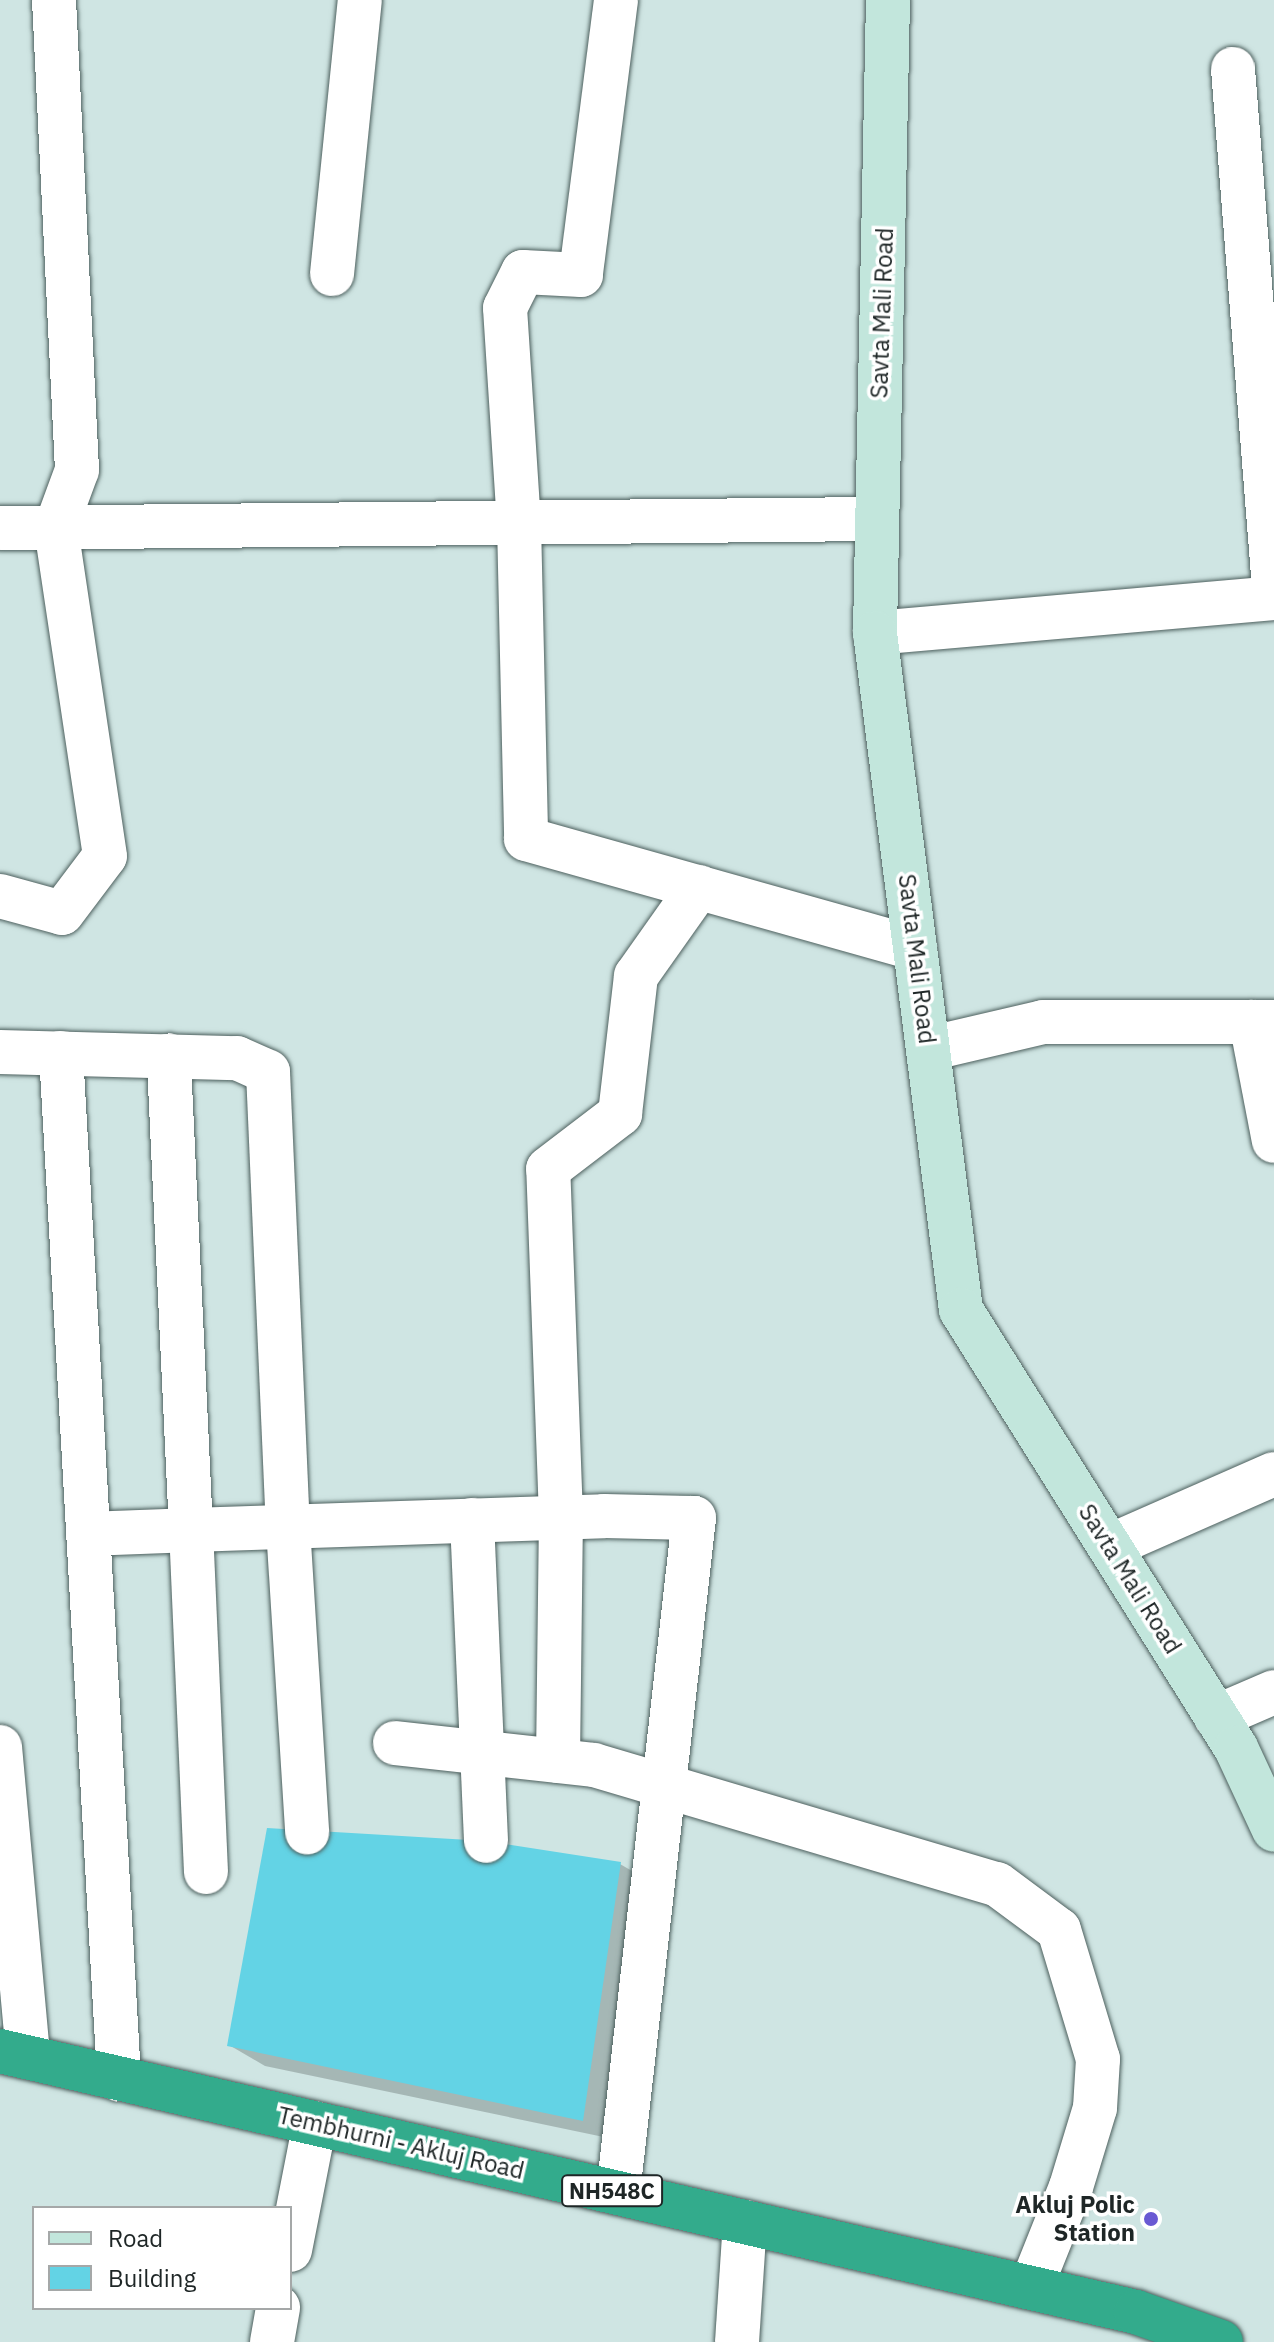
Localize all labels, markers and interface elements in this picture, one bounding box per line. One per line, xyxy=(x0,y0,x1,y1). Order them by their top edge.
street label: Savta Mali Road xyxy=(865,227,899,399)
street label: Savta Mali Road xyxy=(892,872,942,1046)
street label: Savta Mali Road xyxy=(1072,1499,1188,1659)
street label: Tembhurni - Akluj Road xyxy=(275,2101,527,2185)
road number: NH548C xyxy=(560,2173,664,2209)
place label: Akluj Polic Station xyxy=(1015,2191,1135,2247)
legend xyxy=(32,2206,292,2310)
marker: Akluj Polic Station xyxy=(1142,2210,1160,2228)
text: Road xyxy=(108,2222,163,2254)
text: Building xyxy=(108,2262,196,2294)

